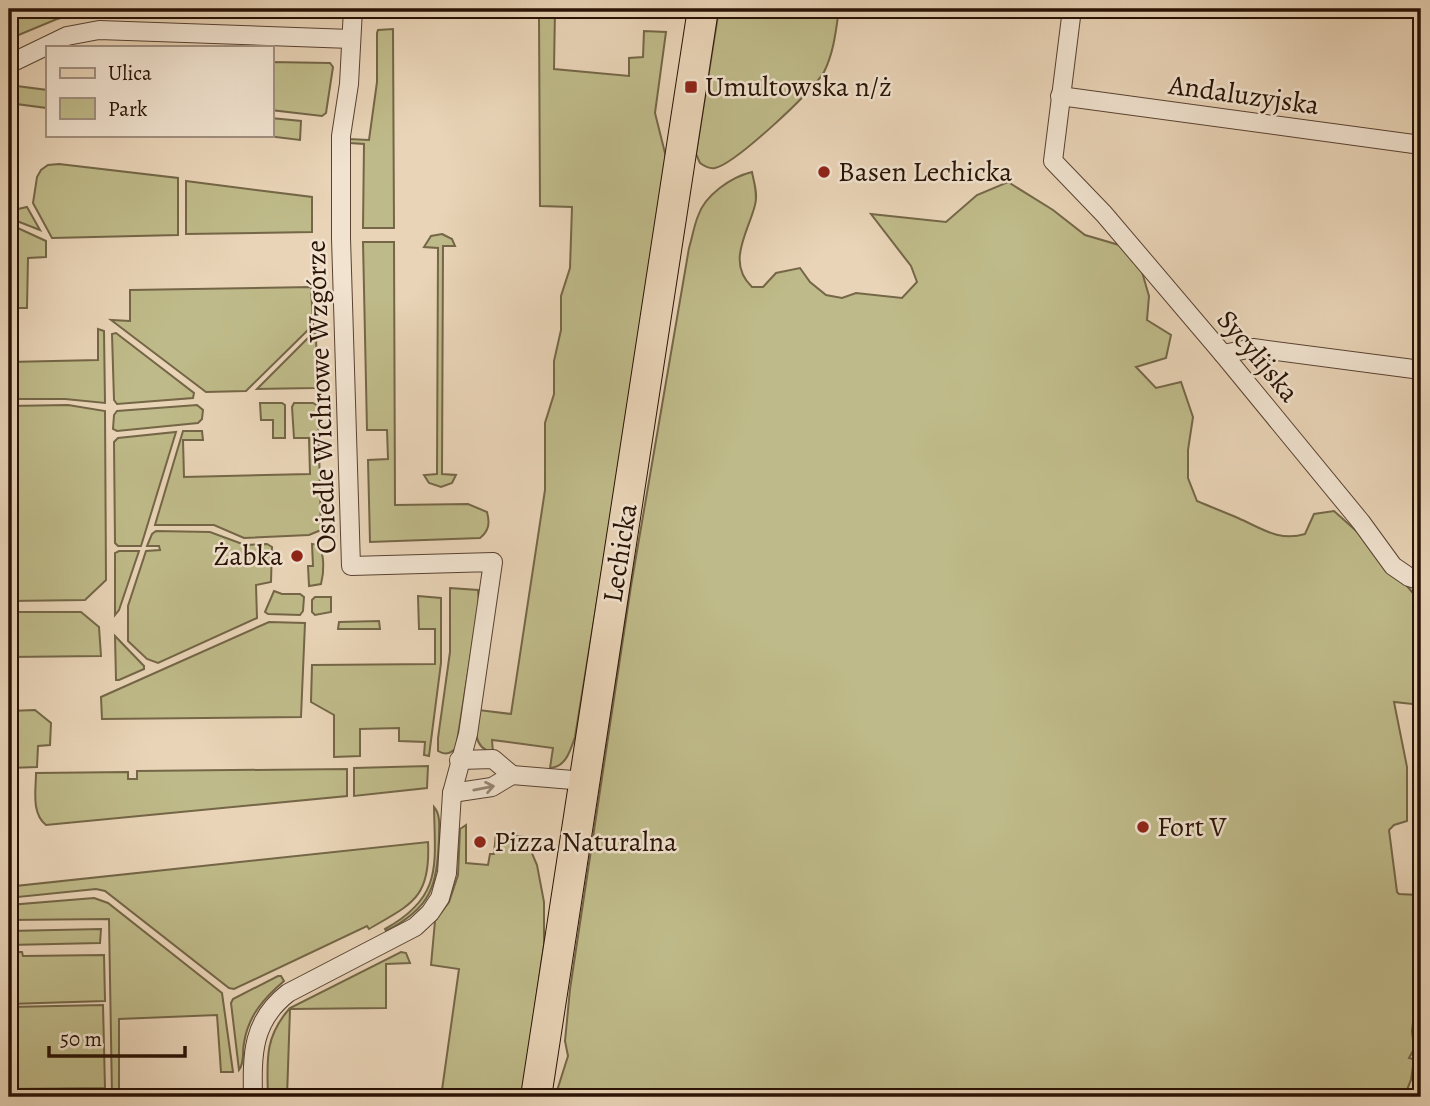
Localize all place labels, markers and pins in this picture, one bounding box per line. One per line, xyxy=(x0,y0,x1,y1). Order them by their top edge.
place label: Umultowska n/ż xyxy=(705,68,892,106)
marker: Umultowska n/ż xyxy=(683,79,699,95)
place label: Basen Lechicka xyxy=(838,153,1012,191)
marker: Basen Lechicka xyxy=(816,164,832,180)
place label: Żabka xyxy=(213,537,283,575)
marker: Żabka xyxy=(289,548,305,564)
place label: Fort V xyxy=(1157,808,1228,846)
marker: Fort V xyxy=(1135,819,1151,835)
place label: Pizza Naturalna xyxy=(494,823,677,861)
marker: Pizza Naturalna xyxy=(472,834,488,850)

